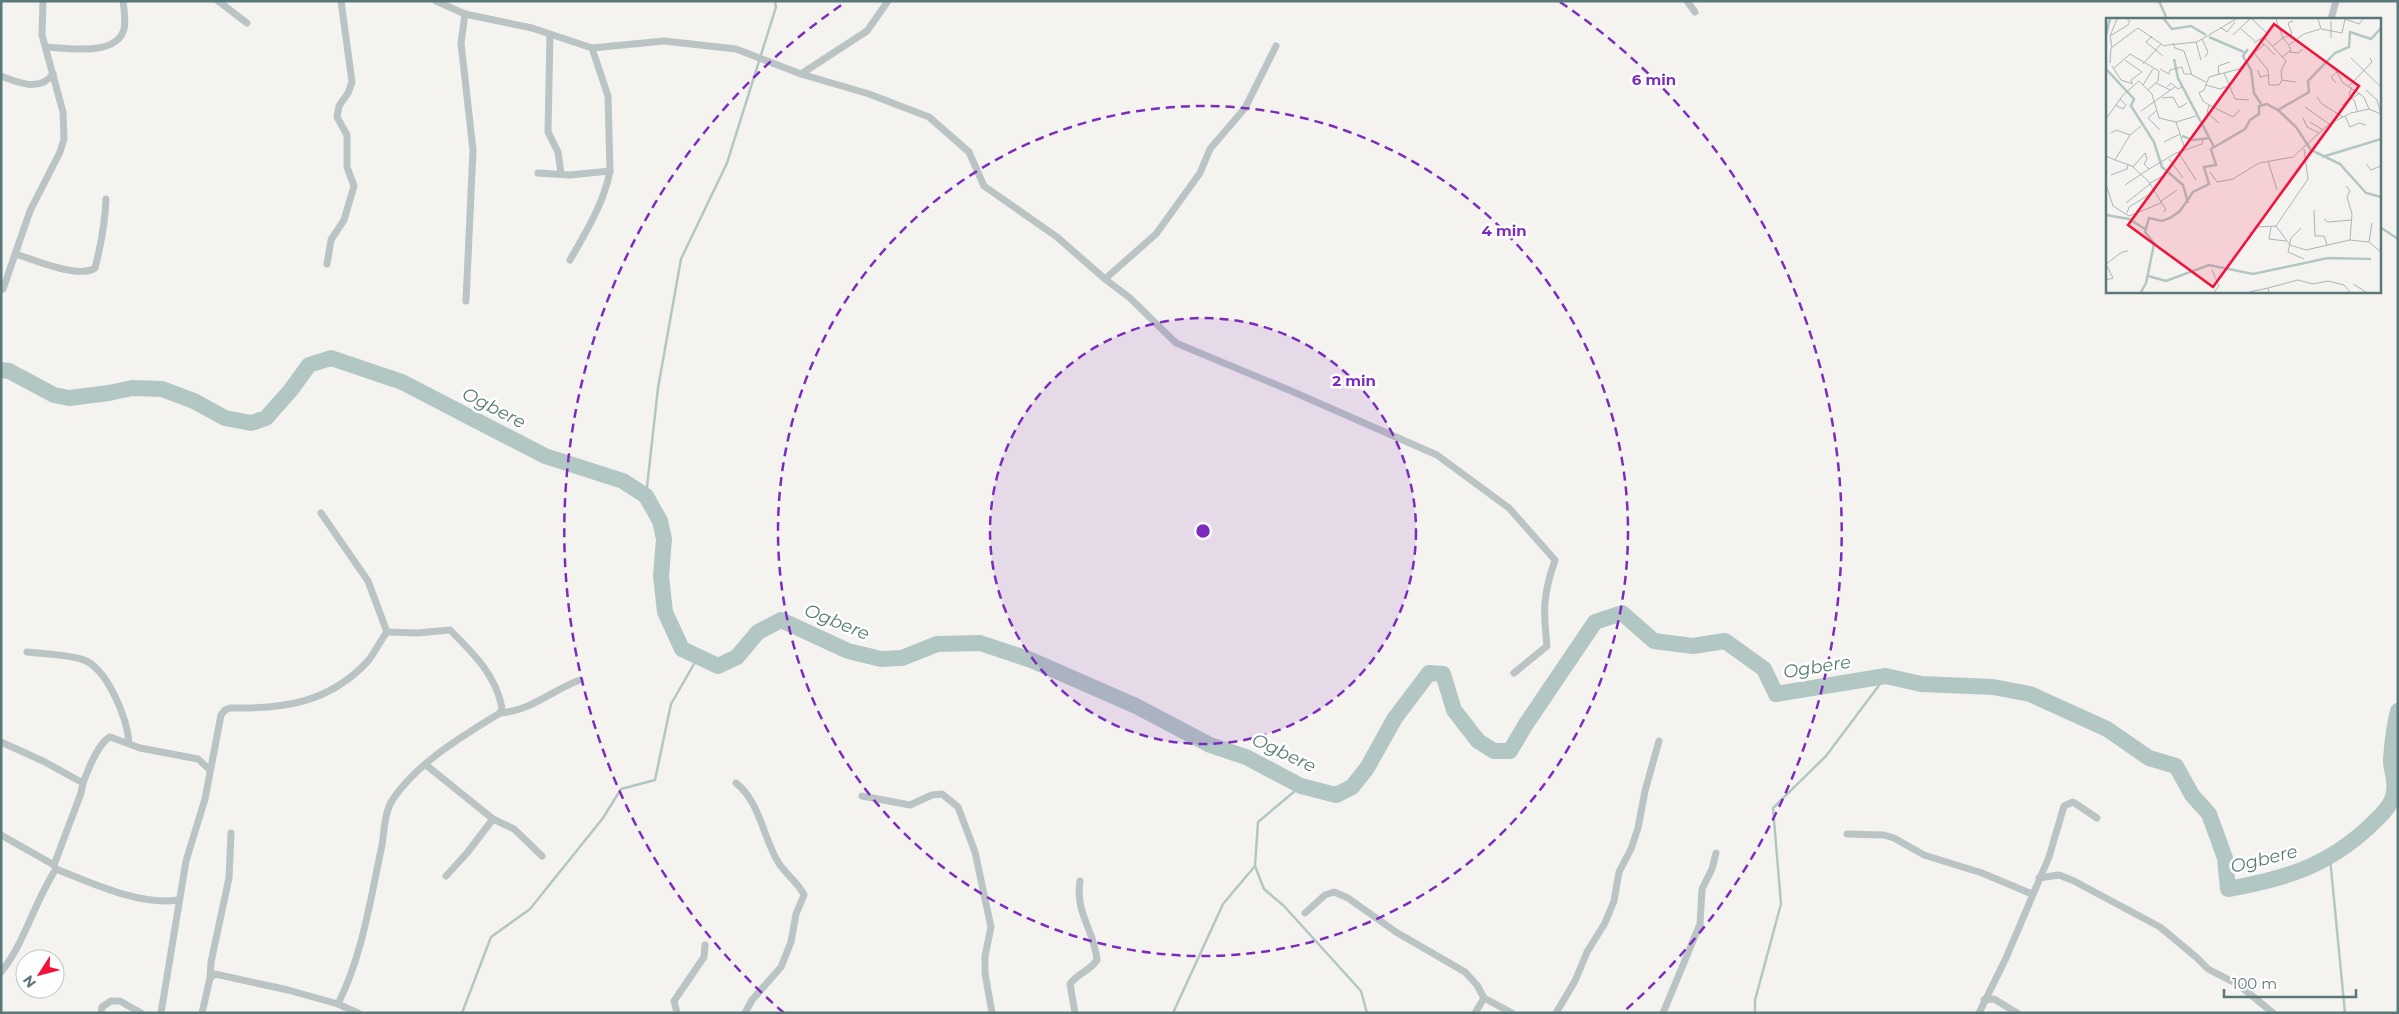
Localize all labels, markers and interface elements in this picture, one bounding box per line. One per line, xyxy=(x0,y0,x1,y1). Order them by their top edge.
inset map xyxy=(2106,18,2382,292)
text: 6 min xyxy=(1632,70,1676,89)
text: 4 min xyxy=(1481,221,1527,240)
text: 2 min xyxy=(1332,371,1376,390)
water label: Ogbere xyxy=(459,383,530,433)
centre of rings xyxy=(1194,522,1212,540)
water label: Ogbere xyxy=(801,599,873,645)
water label: Ogbere xyxy=(1782,651,1853,683)
water label: Ogbere xyxy=(1248,729,1320,777)
water label: Ogbere xyxy=(2228,840,2300,878)
north arrow xyxy=(15,949,65,999)
scale bar xyxy=(2224,966,2356,998)
text: N xyxy=(19,972,40,992)
text: 100 m xyxy=(2232,974,2277,993)

